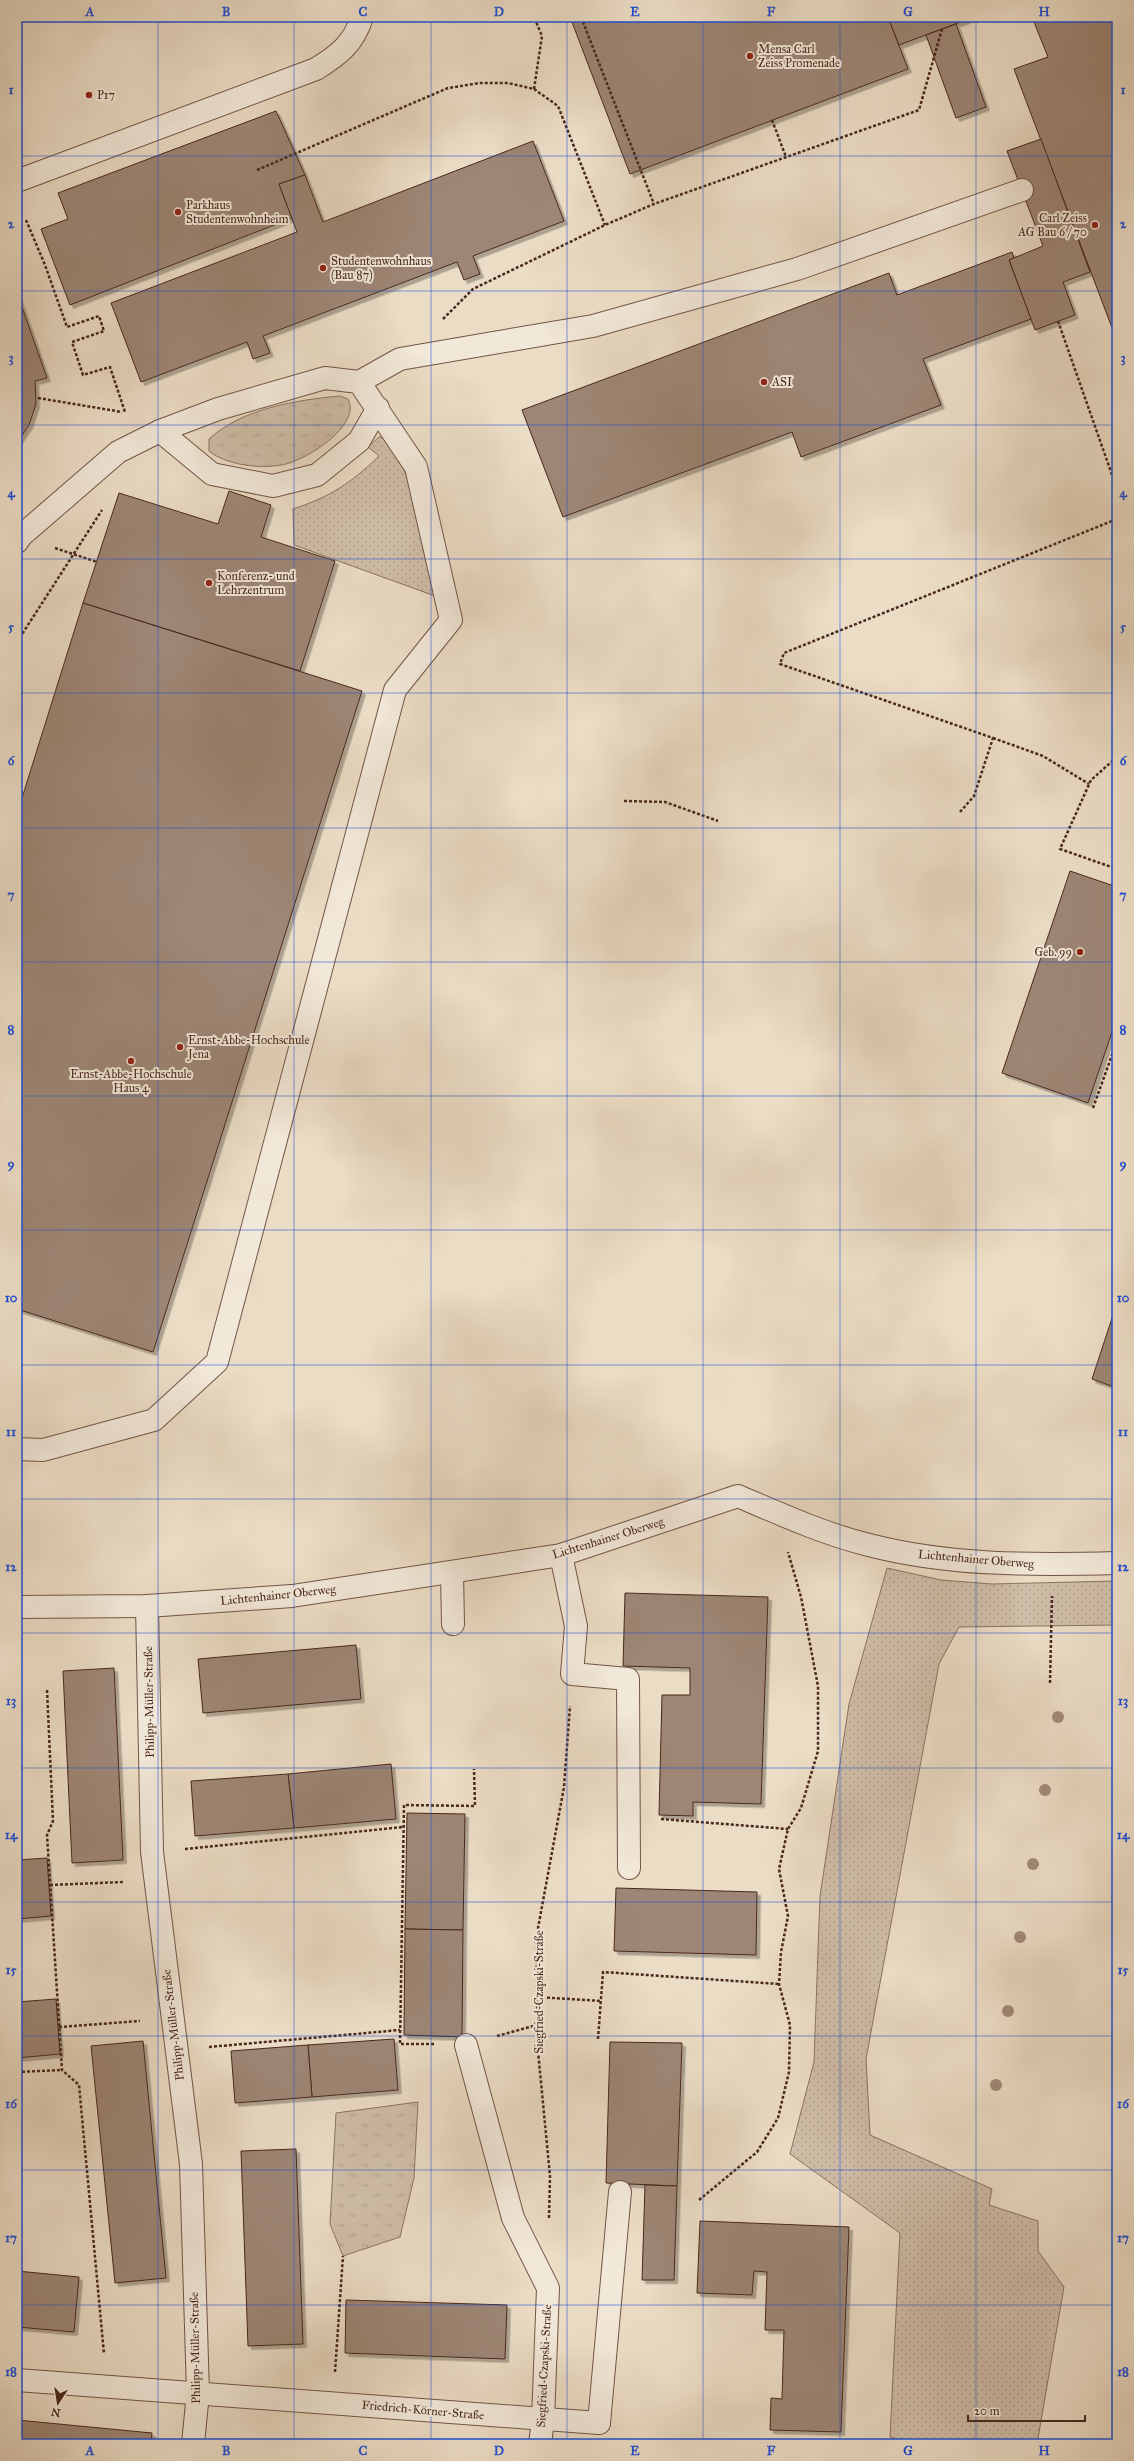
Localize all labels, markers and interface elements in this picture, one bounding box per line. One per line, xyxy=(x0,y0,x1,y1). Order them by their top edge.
text: A xyxy=(85,4,95,20)
text: B xyxy=(222,4,231,20)
text: C xyxy=(359,4,368,20)
text: D xyxy=(494,4,504,20)
text: E xyxy=(630,4,640,20)
text: F xyxy=(767,4,776,20)
text: G xyxy=(903,4,913,20)
text: H xyxy=(1038,4,1050,20)
place label: Mensa Carl Zeiss Promenade xyxy=(758,42,840,70)
marker: Mensa Carl Zeiss Promenade xyxy=(745,51,755,61)
text: 1 xyxy=(8,82,14,98)
text: 1 xyxy=(1120,82,1126,98)
place label: P17 xyxy=(97,88,115,102)
marker: P17 xyxy=(84,90,94,100)
place label: Parkhaus Studentenwohnheim xyxy=(186,198,289,226)
marker: Parkhaus Studentenwohnheim xyxy=(173,207,183,217)
place label: Carl Zeiss AG Bau 6 / 70 xyxy=(1017,211,1087,239)
text: 2 xyxy=(8,216,15,232)
text: 2 xyxy=(1120,216,1127,232)
marker: Carl Zeiss AG Bau 6 / 70 xyxy=(1090,220,1100,230)
place label: Studentenwohnhaus (Bau 87) xyxy=(331,254,431,282)
marker: Studentenwohnhaus (Bau 87) xyxy=(318,263,328,273)
text: 3 xyxy=(8,350,14,366)
text: 3 xyxy=(1120,350,1126,366)
place label: ASI xyxy=(771,375,792,389)
marker: ASI xyxy=(759,377,769,387)
text: 4 xyxy=(7,485,15,501)
text: 4 xyxy=(1119,485,1127,501)
place label: Konferenz- und Lehrzentrum xyxy=(217,569,295,597)
marker: Konferenz- und Lehrzentrum xyxy=(204,578,214,588)
text: 5 xyxy=(8,619,15,635)
text: 5 xyxy=(1120,619,1127,635)
text: 6 xyxy=(8,753,16,769)
text: 6 xyxy=(1120,753,1128,769)
text: 7 xyxy=(8,887,15,903)
text: 7 xyxy=(1120,887,1127,903)
place label: Geb. 99 xyxy=(1034,945,1072,959)
marker: Geb. 99 xyxy=(1075,947,1085,957)
text: 8 xyxy=(8,1022,15,1038)
text: 8 xyxy=(1120,1022,1127,1038)
place label: Ernst-Abbe-Hochschule Jena xyxy=(186,1033,310,1062)
marker: Ernst-Abbe-Hochschule Jena xyxy=(175,1042,185,1052)
marker: Ernst-Abbe-Hochschule Haus 4 xyxy=(126,1056,136,1066)
place label: Ernst-Abbe-Hochschule Haus 4 xyxy=(70,1067,192,1095)
text: 9 xyxy=(8,1156,15,1172)
text: 9 xyxy=(1120,1156,1127,1172)
text: 10 xyxy=(5,1290,18,1306)
text: 10 xyxy=(1117,1290,1130,1306)
text: 11 xyxy=(6,1424,16,1440)
text: 11 xyxy=(1118,1424,1128,1440)
street label: Lichtenhainer Oberweg xyxy=(550,1514,666,1563)
street label: Lichtenhainer Oberweg xyxy=(918,1547,1035,1572)
text: 12 xyxy=(5,1559,17,1575)
text: 12 xyxy=(1117,1559,1129,1575)
street label: Lichtenhainer Oberweg xyxy=(220,1582,337,1609)
street label: Philipp-Müller-Straße xyxy=(141,1646,157,1758)
text: 13 xyxy=(6,1693,16,1709)
text: 13 xyxy=(1118,1693,1128,1709)
text: 14 xyxy=(5,1827,18,1843)
text: 14 xyxy=(1117,1827,1130,1843)
street label: Siegfried-Czapski-Straße xyxy=(532,1930,547,2054)
text: 15 xyxy=(5,1962,17,1978)
text: 15 xyxy=(1117,1962,1129,1978)
street label: Philipp-Müller-Straße xyxy=(159,1969,187,2081)
text: 16 xyxy=(5,2096,18,2112)
text: 16 xyxy=(1117,2096,1130,2112)
text: 17 xyxy=(5,2230,17,2246)
text: 17 xyxy=(1117,2230,1129,2246)
street label: Philipp-Müller-Straße xyxy=(187,2292,203,2404)
street label: Siegfried-Czapski-Straße xyxy=(534,2304,555,2428)
text: 18 xyxy=(5,2364,17,2380)
text: 18 xyxy=(1117,2364,1129,2380)
north arrow xyxy=(38,2383,78,2423)
scale bar xyxy=(968,2397,1085,2423)
street label: Friedrich-Körner-Straße xyxy=(361,2398,485,2422)
text: 20 m xyxy=(974,2404,1000,2418)
text: N xyxy=(49,2405,62,2420)
text: A xyxy=(85,2443,95,2459)
text: B xyxy=(222,2443,231,2459)
text: C xyxy=(359,2443,368,2459)
text: D xyxy=(494,2443,504,2459)
text: E xyxy=(630,2443,640,2459)
text: F xyxy=(767,2443,776,2459)
text: G xyxy=(903,2443,913,2459)
text: H xyxy=(1038,2443,1050,2459)

